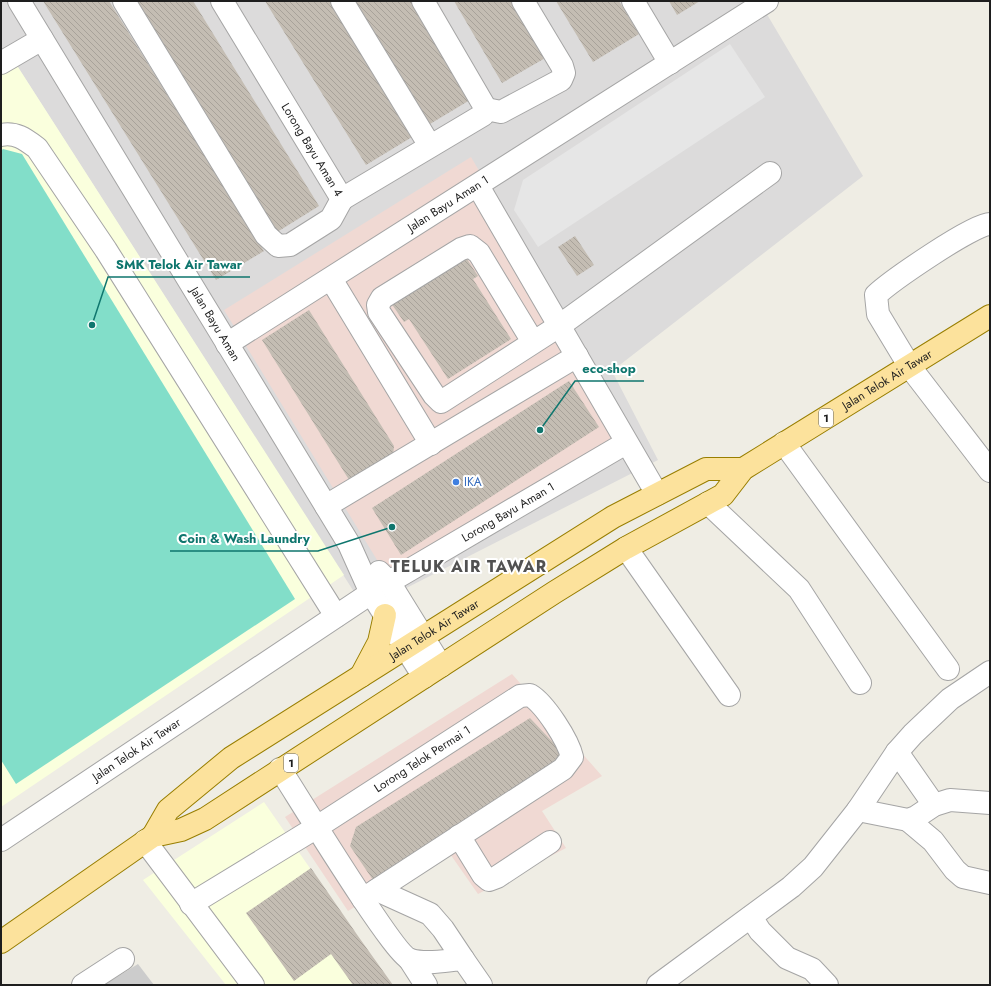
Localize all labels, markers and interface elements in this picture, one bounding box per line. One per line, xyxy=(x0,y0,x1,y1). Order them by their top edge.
street label: Lorong Bayu Aman 4 xyxy=(277,99,348,200)
street label: Jalan Bayu Aman 1 xyxy=(402,171,492,237)
callout: SMK Telok Air Tawar xyxy=(108,252,250,277)
text: SMK Telok Air Tawar xyxy=(116,255,243,274)
street label: Jalan Bayu Aman xyxy=(185,282,245,365)
street label: Jalan Telok Air Tawar xyxy=(837,344,936,415)
callout: eco-shop xyxy=(575,356,644,381)
text: eco-shop xyxy=(582,359,636,378)
road number: 1 xyxy=(819,409,833,427)
place label: IKA xyxy=(464,473,482,491)
marker: IKA xyxy=(451,477,461,487)
street label: Lorong Bayu Aman 1 xyxy=(458,478,558,547)
callout: Coin & Wash Laundry xyxy=(170,526,318,551)
text: Coin & Wash Laundry xyxy=(178,529,310,548)
district label: TELUK AIR TAWAR xyxy=(391,555,547,578)
street label: Jalan Telok Air Tawar xyxy=(384,594,483,666)
street label: Jalan Telok Air Tawar xyxy=(87,713,185,787)
street label: Lorong Telok Permai 1 xyxy=(370,721,474,797)
road number: 1 xyxy=(284,754,298,772)

